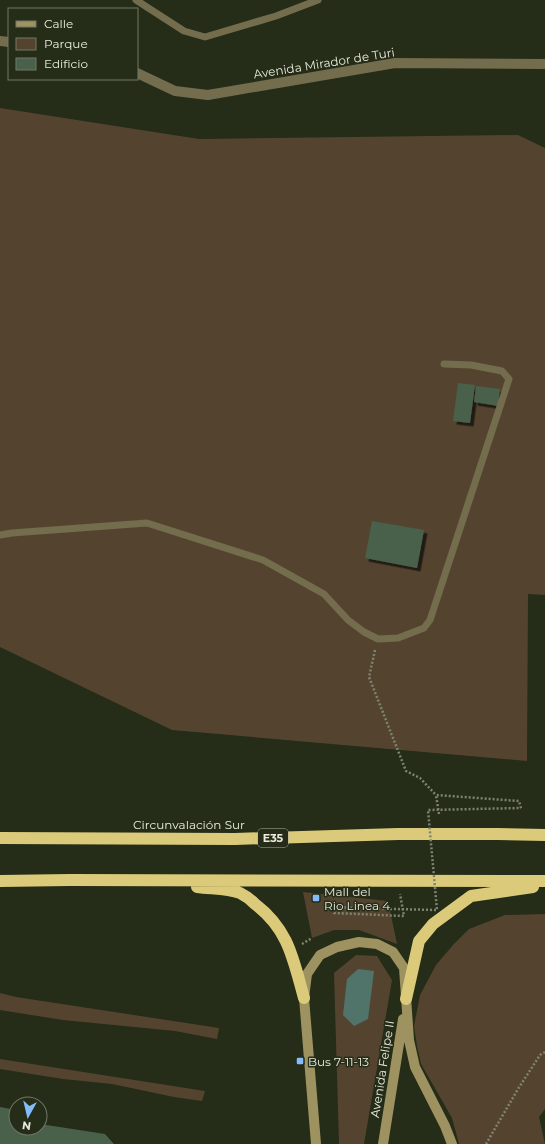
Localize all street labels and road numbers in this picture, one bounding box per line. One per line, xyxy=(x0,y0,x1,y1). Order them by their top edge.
street label: Avenida Mirador de Turi xyxy=(252,44,396,82)
street label: Circunvalación Sur xyxy=(133,817,245,832)
road number: E35 xyxy=(258,829,288,847)
street label: Avenida Felipe II xyxy=(367,1019,397,1119)

